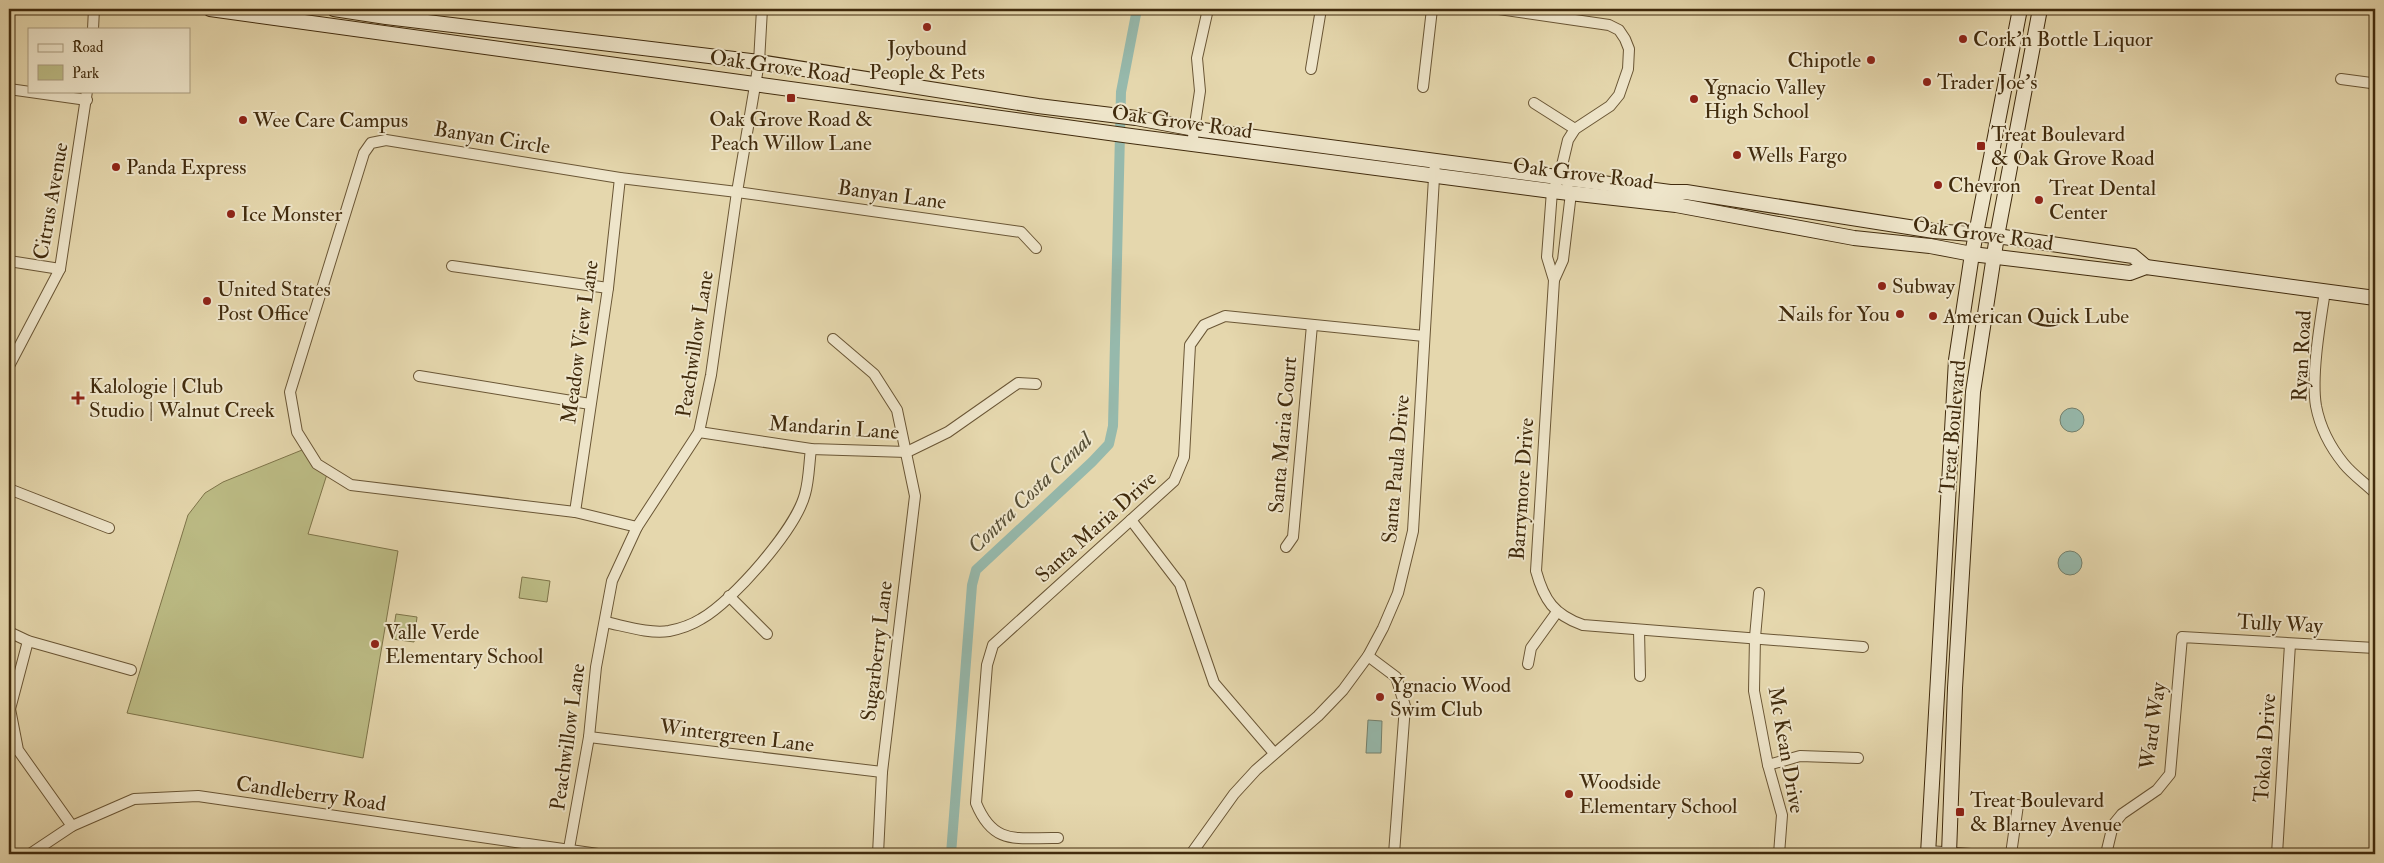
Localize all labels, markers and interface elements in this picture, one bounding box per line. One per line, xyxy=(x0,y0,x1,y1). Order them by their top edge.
marker: Joybound People & Pets xyxy=(921,21,933,33)
place label: Cork'n Bottle Liquor xyxy=(1973,26,2153,53)
legend xyxy=(28,28,190,92)
marker: Cork'n Bottle Liquor xyxy=(1957,33,1969,45)
place label: Joybound People & Pets xyxy=(869,35,985,86)
text: Road xyxy=(72,38,104,57)
street label: Oak Grove Road xyxy=(708,44,853,90)
place label: Chipotle xyxy=(1787,47,1861,74)
marker: Chipotle xyxy=(1865,54,1877,66)
text: Park xyxy=(72,64,99,83)
place label: Trader Joe's xyxy=(1937,69,2037,96)
place label: Ygnacio Valley High School xyxy=(1704,74,1826,125)
marker: Trader Joe's xyxy=(1921,76,1933,88)
marker: Oak Grove Road & Peach Willow Lane xyxy=(785,92,797,104)
marker: Ygnacio Valley High School xyxy=(1688,93,1700,105)
street label: Oak Grove Road xyxy=(1110,99,1255,145)
place label: Oak Grove Road & Peach Willow Lane xyxy=(709,106,873,157)
place label: Wee Care Campus xyxy=(252,107,408,134)
marker: Wee Care Campus xyxy=(237,114,249,126)
street label: Banyan Circle xyxy=(432,116,552,161)
place label: Treat Boulevard & Oak Grove Road xyxy=(1991,121,2155,172)
street label: Citrus Avenue xyxy=(27,140,75,262)
marker: Treat Boulevard & Oak Grove Road xyxy=(1975,140,1987,152)
place label: Wells Fargo xyxy=(1746,142,1847,169)
marker: Wells Fargo xyxy=(1731,149,1743,161)
street label: Oak Grove Road xyxy=(1511,152,1656,196)
place label: Panda Express xyxy=(126,154,247,181)
marker: Panda Express xyxy=(110,161,122,173)
place label: Chevron xyxy=(1948,172,2021,199)
street label: Banyan Lane xyxy=(836,174,948,216)
place label: Treat Dental Center xyxy=(2049,175,2157,226)
marker: Chevron xyxy=(1932,179,1944,191)
marker: Treat Dental Center xyxy=(2033,194,2045,206)
place label: Ice Monster xyxy=(241,201,343,228)
marker: Ice Monster xyxy=(225,208,237,220)
street label: Oak Grove Road xyxy=(1911,211,2056,257)
street label: Meadow View Lane xyxy=(555,258,605,426)
street label: Peachwillow Lane xyxy=(670,268,720,419)
place label: Subway xyxy=(1892,273,1956,300)
place label: United States Post Office xyxy=(217,276,331,327)
marker: Subway xyxy=(1876,280,1888,292)
marker: United States Post Office xyxy=(201,295,213,307)
place label: Nails for You xyxy=(1778,301,1890,328)
place label: American Quick Lube xyxy=(1942,303,2129,330)
marker: Nails for You xyxy=(1894,308,1906,320)
street label: Ryan Road xyxy=(2286,309,2318,402)
marker: American Quick Lube xyxy=(1927,310,1939,322)
street label: Santa Maria Court xyxy=(1263,355,1303,514)
street label: Treat Boulevard xyxy=(1934,358,1972,495)
place label: Kalologie | Club Studio | Walnut Creek xyxy=(89,373,275,424)
marker: Kalologie | Club Studio | Walnut Creek xyxy=(71,391,85,405)
street label: Santa Paula Drive xyxy=(1376,394,1416,544)
street label: Mandarin Lane xyxy=(768,410,900,446)
street label: Barrymore Drive xyxy=(1504,417,1540,561)
water label: Contra Costa Canal xyxy=(962,425,1100,560)
street label: Santa Maria Drive xyxy=(1030,465,1163,589)
street label: Sugarberry Lane xyxy=(855,579,899,723)
street label: Tully Way xyxy=(2236,608,2324,640)
place label: Valle Verde Elementary School xyxy=(385,619,544,670)
marker: Valle Verde Elementary School xyxy=(369,638,381,650)
street label: Peachwillow Lane xyxy=(544,661,592,812)
place label: Ygnacio Wood Swim Club xyxy=(1390,672,1512,723)
street label: Ward Way xyxy=(2133,680,2173,772)
street label: Mc Kean Drive xyxy=(1762,685,1810,816)
marker: Ygnacio Wood Swim Club xyxy=(1374,691,1386,703)
street label: Tokola Drive xyxy=(2248,692,2282,803)
street label: Wintergreen Lane xyxy=(657,713,816,759)
place label: Woodside Elementary School xyxy=(1578,769,1738,820)
street label: Candleberry Road xyxy=(234,770,388,818)
place label: Treat Boulevard & Blarney Avenue xyxy=(1970,787,2122,838)
marker: Woodside Elementary School xyxy=(1563,788,1575,800)
marker: Treat Boulevard & Blarney Avenue xyxy=(1954,806,1966,818)

